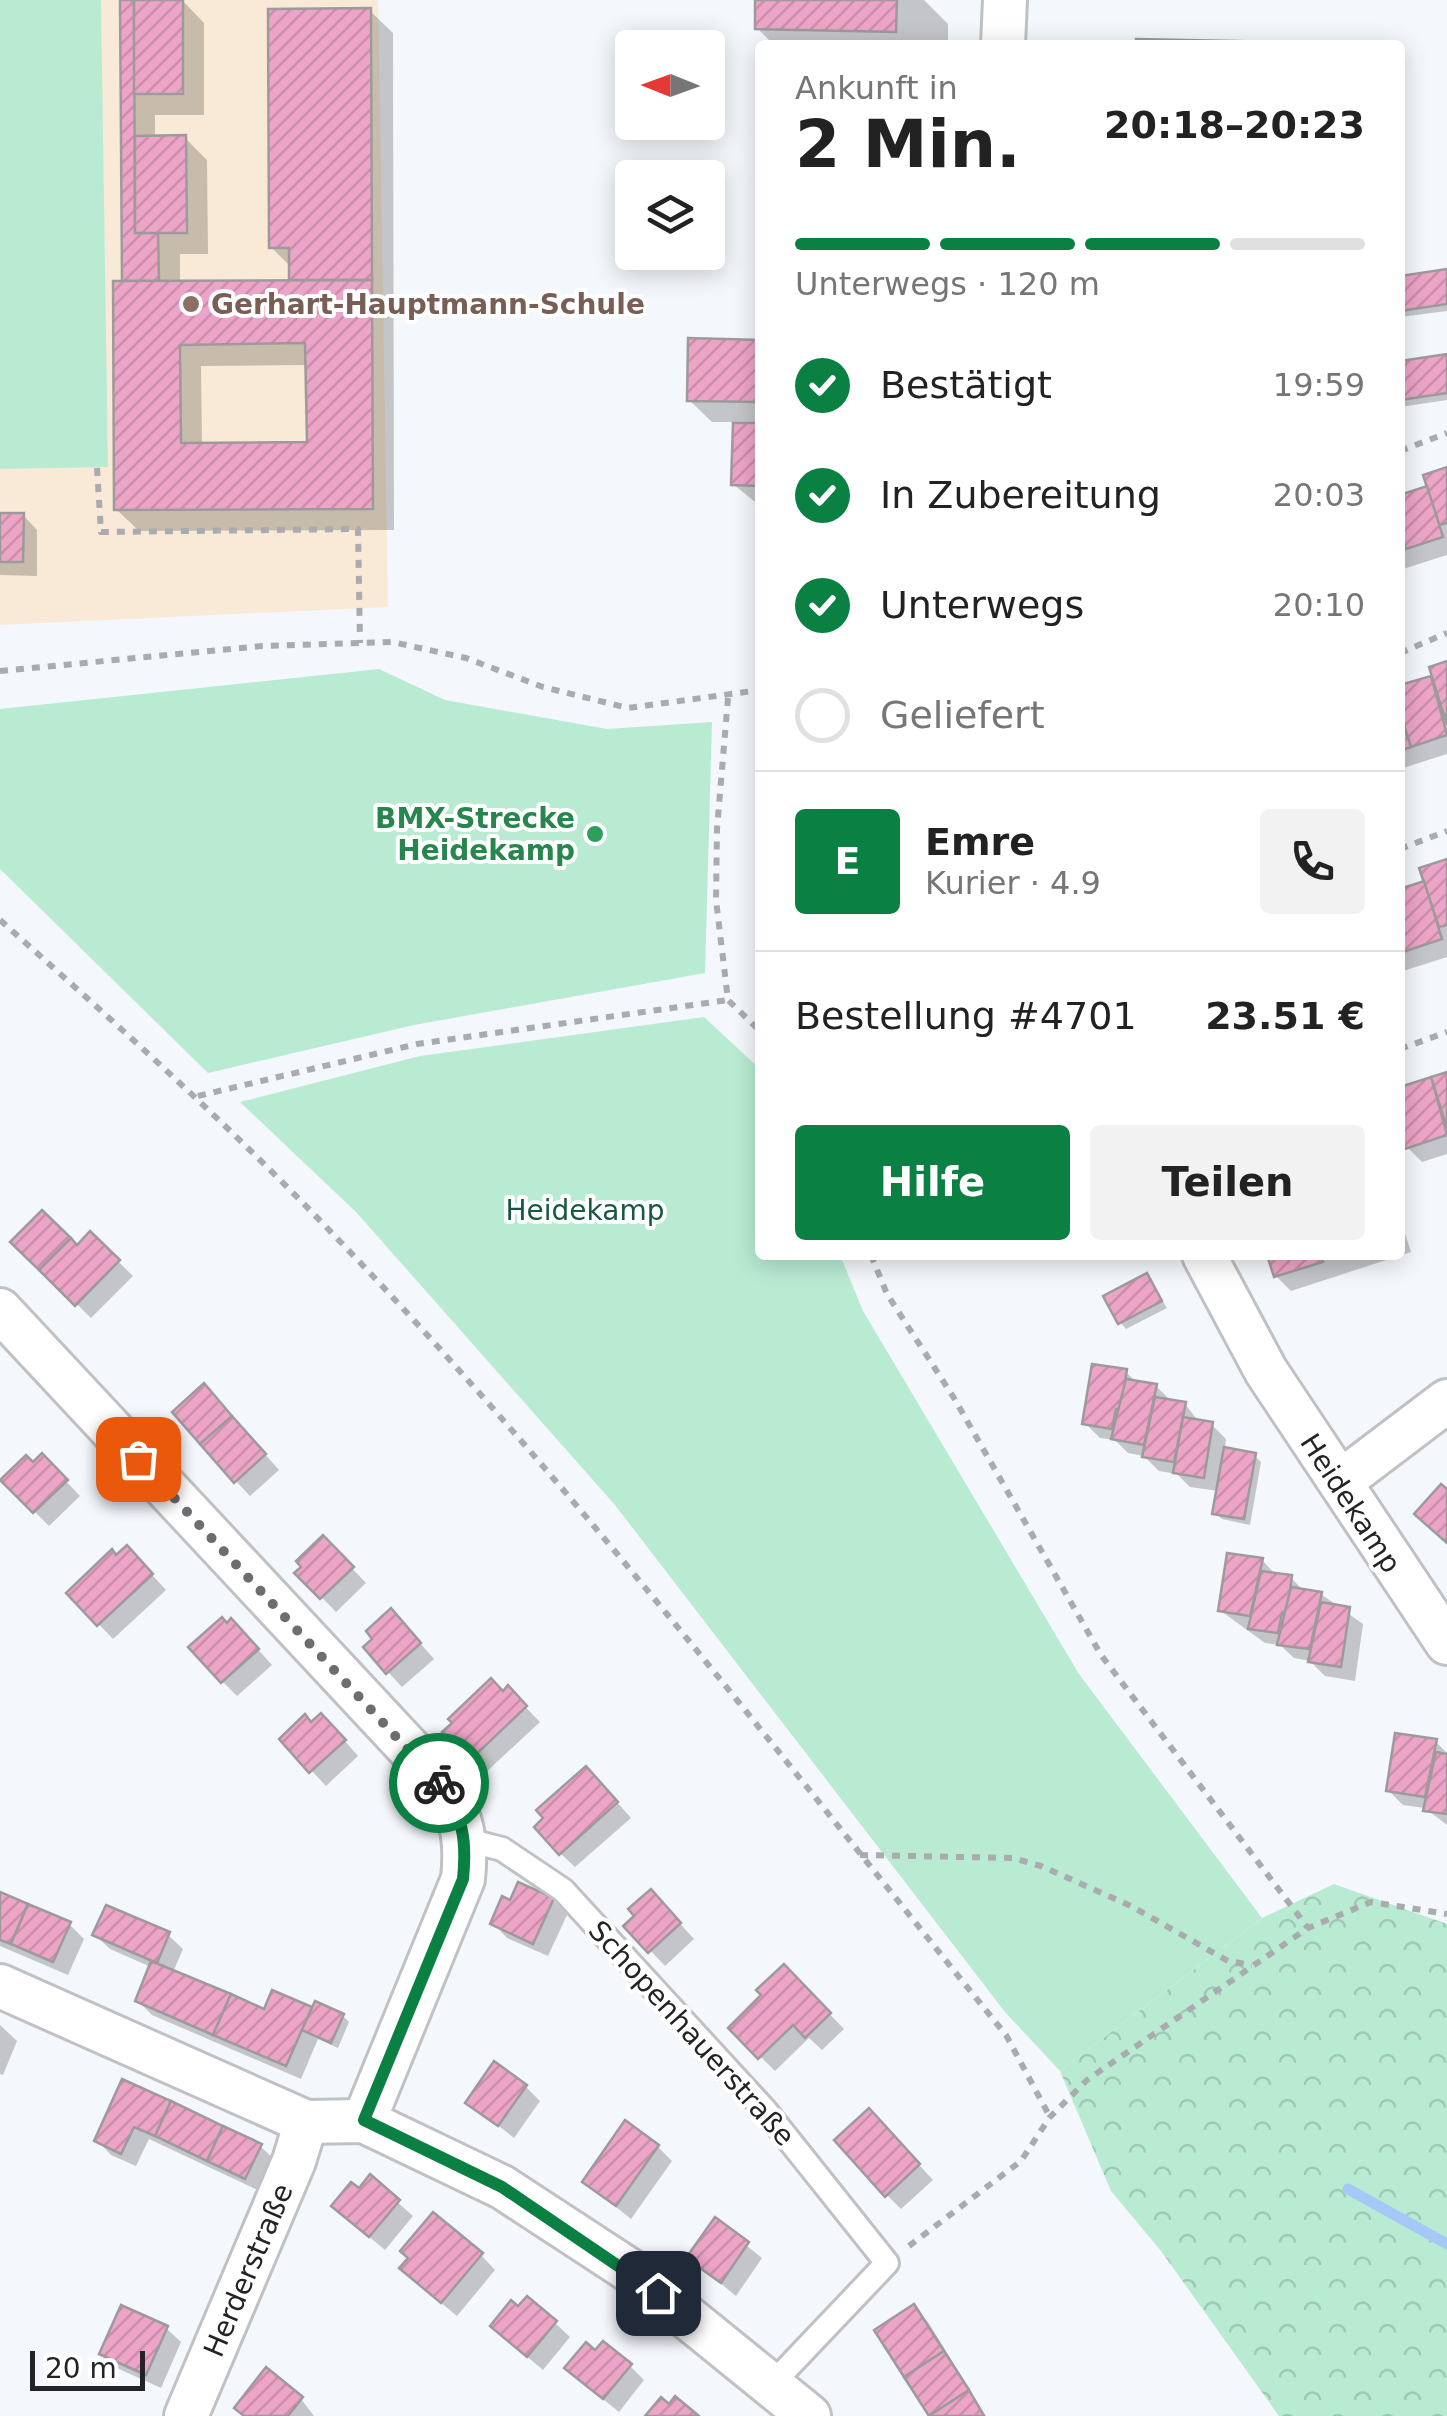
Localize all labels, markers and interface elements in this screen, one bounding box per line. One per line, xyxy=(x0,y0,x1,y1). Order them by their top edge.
north arrow xyxy=(615,30,725,140)
map controls xyxy=(615,30,725,270)
text: Ankunft in xyxy=(795,69,958,107)
text: 20:18–20:23 xyxy=(1104,103,1365,147)
text: 2 Min. xyxy=(795,107,1021,182)
button: layers xyxy=(615,160,725,270)
text: Unterwegs · 120 m xyxy=(795,265,1100,303)
place label: Gerhart-Hauptmann-Schule xyxy=(211,288,645,321)
marker: Gerhart-Hauptmann-Schule xyxy=(180,293,202,315)
icon: check xyxy=(795,358,850,413)
text: Bestätigt xyxy=(880,363,1052,407)
text: 19:59 xyxy=(1273,366,1365,404)
icon: check xyxy=(795,468,850,523)
text: In Zubereitung xyxy=(880,473,1161,517)
text: 20:03 xyxy=(1273,476,1365,514)
icon: check xyxy=(795,578,850,633)
text: Unterwegs xyxy=(880,583,1084,627)
text: 20:10 xyxy=(1273,586,1365,624)
text: Geliefert xyxy=(880,693,1045,737)
place label: BMX-Strecke Heidekamp xyxy=(375,802,575,867)
button: phone xyxy=(1260,809,1365,914)
text: Emre xyxy=(925,820,1035,864)
marker: BMX-Strecke Heidekamp xyxy=(584,823,606,845)
text: E xyxy=(835,839,860,883)
text: Kurier · 4.9 xyxy=(925,864,1101,902)
text: Bestellung #4701 xyxy=(795,994,1137,1038)
text: 23.51 € xyxy=(1205,994,1365,1038)
button: Hilfe xyxy=(795,1125,1070,1240)
button: Teilen xyxy=(1090,1125,1365,1240)
park label: Heidekamp xyxy=(506,1194,665,1227)
pin xyxy=(96,1417,181,1502)
street label: Heidekamp xyxy=(1293,1428,1408,1579)
icon: bag xyxy=(111,1432,166,1487)
courier xyxy=(389,1733,489,1833)
icon: bike xyxy=(412,1756,467,1811)
street label: Schopenhauerstraße xyxy=(582,1914,801,2153)
street label: Herderstraße xyxy=(197,2179,300,2362)
pin xyxy=(616,2251,701,2336)
icon: home xyxy=(631,2266,686,2321)
scale bar xyxy=(30,2346,145,2390)
text: 20 m xyxy=(45,2352,117,2385)

